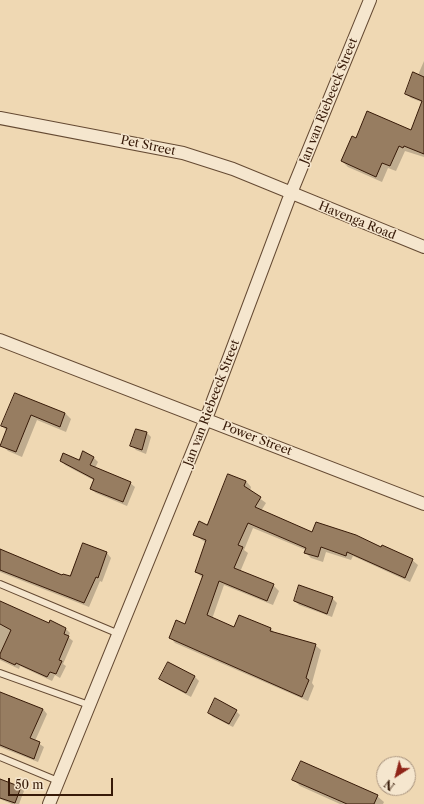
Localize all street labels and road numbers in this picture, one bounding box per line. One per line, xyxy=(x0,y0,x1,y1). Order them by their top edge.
street label: Jan van Riebeeck Street xyxy=(297,36,361,166)
street label: Pet Street xyxy=(119,133,177,159)
street label: Havenga Road xyxy=(316,199,398,243)
street label: Jan van Riebeeck Street xyxy=(181,338,243,468)
street label: Power Street xyxy=(220,419,294,459)

